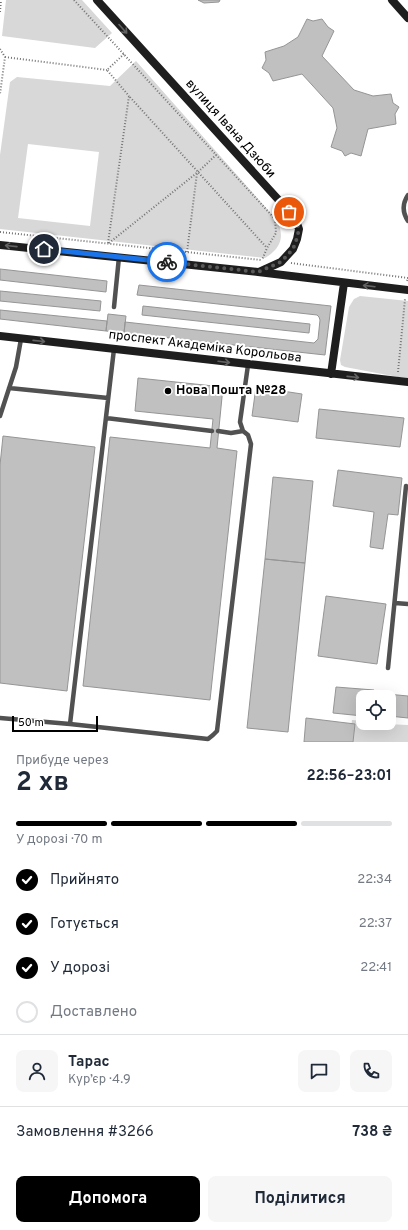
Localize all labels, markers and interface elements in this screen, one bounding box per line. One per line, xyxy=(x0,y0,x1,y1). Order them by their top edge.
one-way arrow xyxy=(118,24,128,34)
street label: вулиця Івана Дзюби xyxy=(181,76,279,182)
pin xyxy=(272,195,306,229)
icon: bag xyxy=(278,201,300,223)
pin xyxy=(27,232,61,266)
icon: home xyxy=(33,238,55,260)
one-way arrow xyxy=(5,242,18,250)
courier xyxy=(147,242,187,282)
icon: bike xyxy=(156,251,178,273)
one-way arrow xyxy=(363,282,376,290)
street label: проспект Академіка Корольова xyxy=(108,327,302,367)
one-way arrow xyxy=(32,337,45,344)
one-way arrow xyxy=(217,358,230,366)
one-way arrow xyxy=(346,373,359,381)
place label: Нова Пошта №28 xyxy=(176,383,286,399)
marker: Нова Пошта №28 xyxy=(163,386,173,396)
map controls xyxy=(356,690,396,730)
button: locate xyxy=(356,690,396,730)
scale bar xyxy=(12,714,98,733)
text: 50 m xyxy=(18,716,44,730)
text: Прибуде через xyxy=(16,753,109,769)
text: 2 хв xyxy=(16,767,69,800)
text: 22:56–23:01 xyxy=(306,767,392,786)
text: У дорозі · 70 m xyxy=(16,832,102,848)
icon: check xyxy=(16,869,38,891)
text: Прийнято xyxy=(50,871,119,890)
text: 22:34 xyxy=(357,872,392,888)
icon: check xyxy=(16,913,38,935)
text: Готується xyxy=(50,915,119,934)
text: 22:37 xyxy=(359,916,392,932)
icon: check xyxy=(16,957,38,979)
text: У дорозі xyxy=(50,959,110,978)
text: 22:41 xyxy=(360,960,392,976)
text: Доставлено xyxy=(50,1003,137,1022)
button: person xyxy=(16,1050,58,1092)
button: chat xyxy=(298,1050,340,1092)
button: phone xyxy=(350,1050,392,1092)
text: Тарас xyxy=(68,1053,110,1072)
text: Кур’єр · 4.9 xyxy=(68,1072,131,1088)
text: Замовлення #3266 xyxy=(16,1123,154,1142)
text: 738 ₴ xyxy=(352,1123,392,1142)
button: Допомога xyxy=(16,1176,200,1222)
button: Поділитися xyxy=(208,1176,392,1222)

